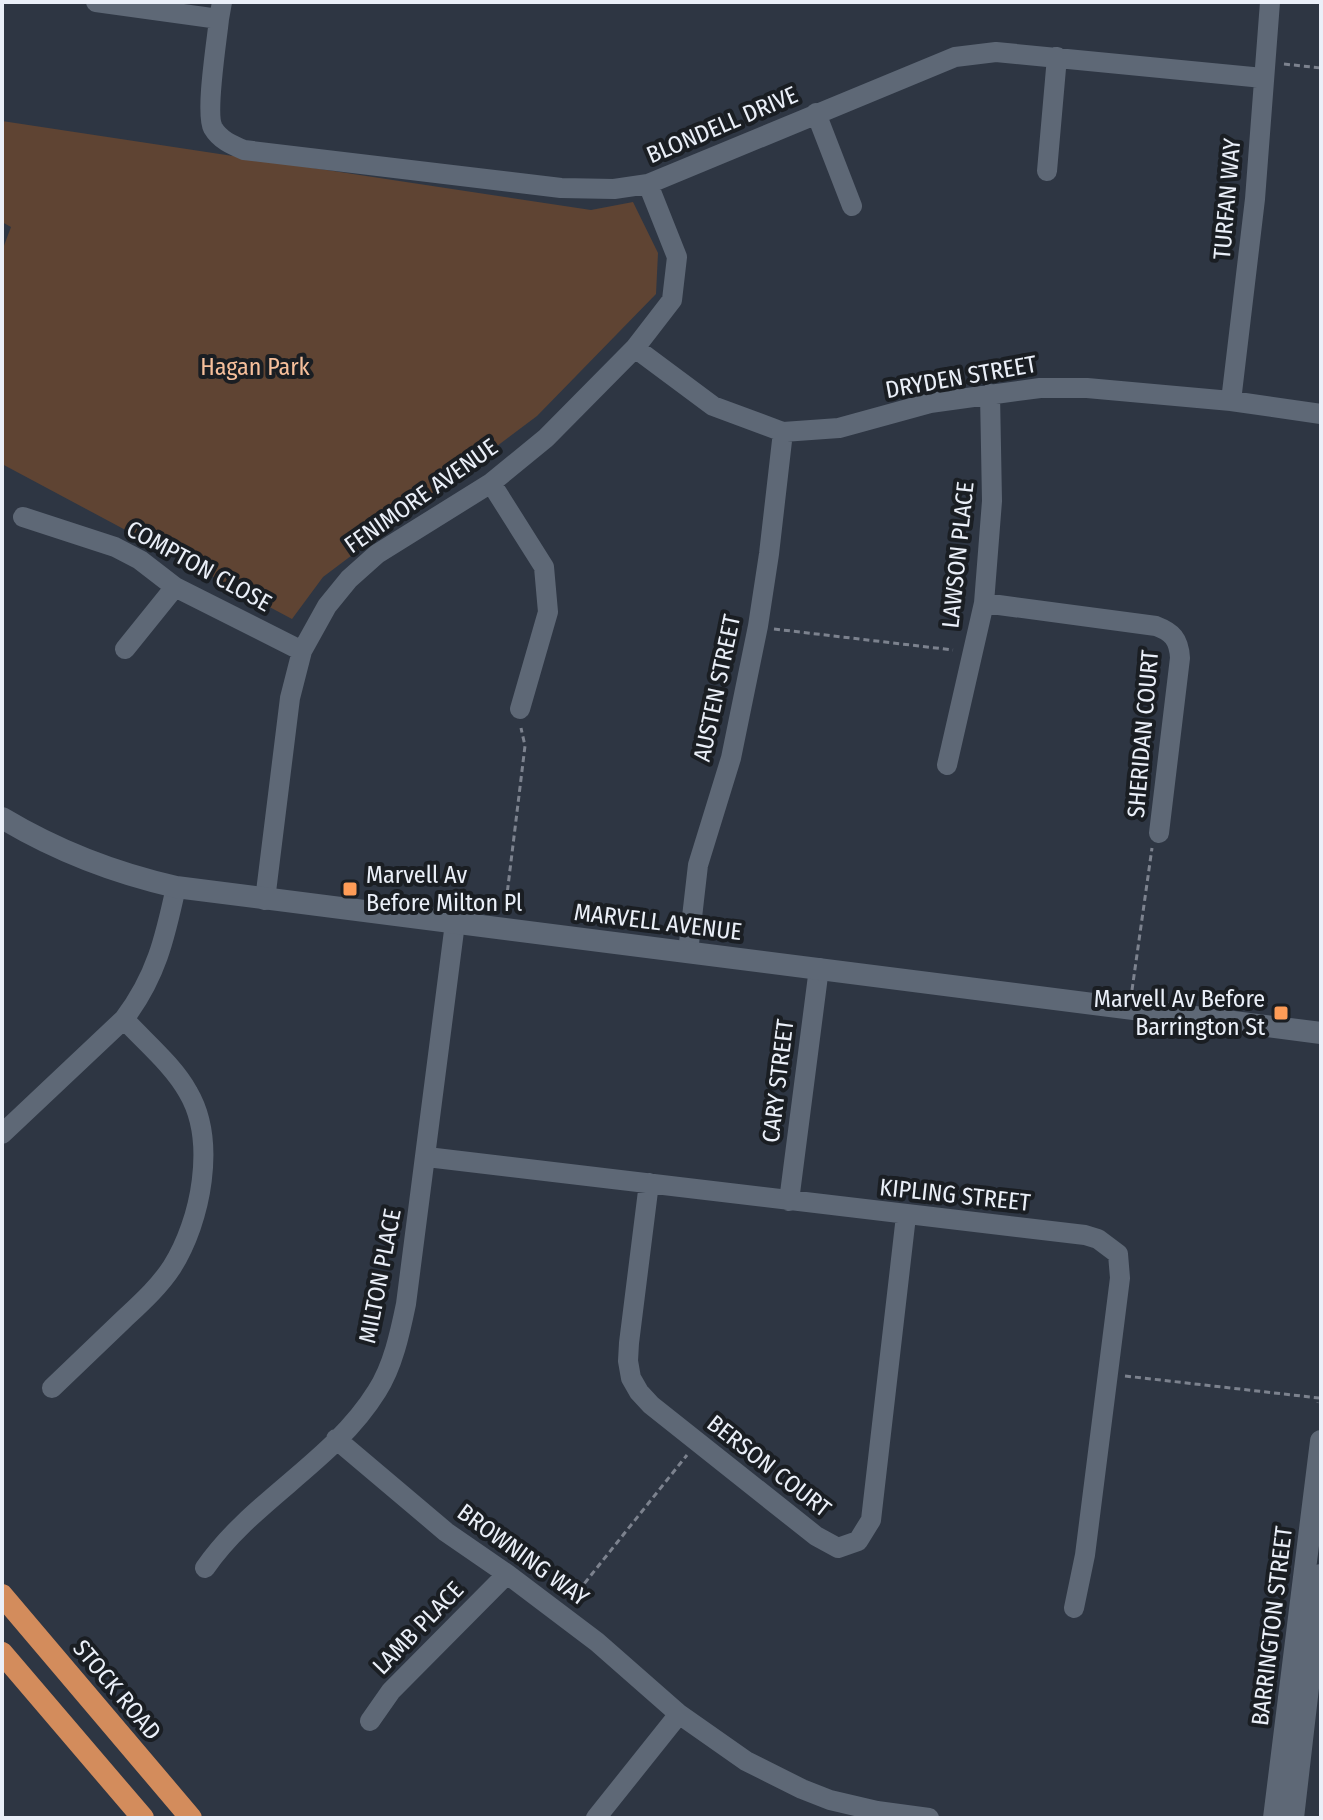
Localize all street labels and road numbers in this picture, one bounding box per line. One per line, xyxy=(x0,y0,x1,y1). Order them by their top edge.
street label: BLONDELL DRIVE xyxy=(642,81,802,169)
street label: TURFAN WAY xyxy=(1208,137,1246,261)
street label: DRYDEN STREET xyxy=(883,350,1039,404)
street label: FENIMORE AVENUE xyxy=(339,433,503,559)
street label: LAWSON PLACE xyxy=(936,480,980,630)
street label: COMPTON CLOSE xyxy=(122,515,276,617)
street label: AUSTEN STREET xyxy=(688,612,746,764)
street label: SHERIDAN COURT xyxy=(1122,649,1164,819)
street label: MARVELL AVENUE xyxy=(573,898,743,946)
street label: CARY STREET xyxy=(757,1018,799,1144)
street label: KIPLING STREET xyxy=(878,1173,1032,1217)
street label: MILTON PLACE xyxy=(353,1206,407,1346)
street label: BERSON COURT xyxy=(702,1409,836,1523)
street label: BROWNING WAY xyxy=(452,1498,594,1612)
street label: BARRINGTON STREET xyxy=(1246,1525,1298,1727)
street label: LAMB PLACE xyxy=(367,1576,469,1680)
street label: STOCK ROAD xyxy=(67,1634,167,1746)

